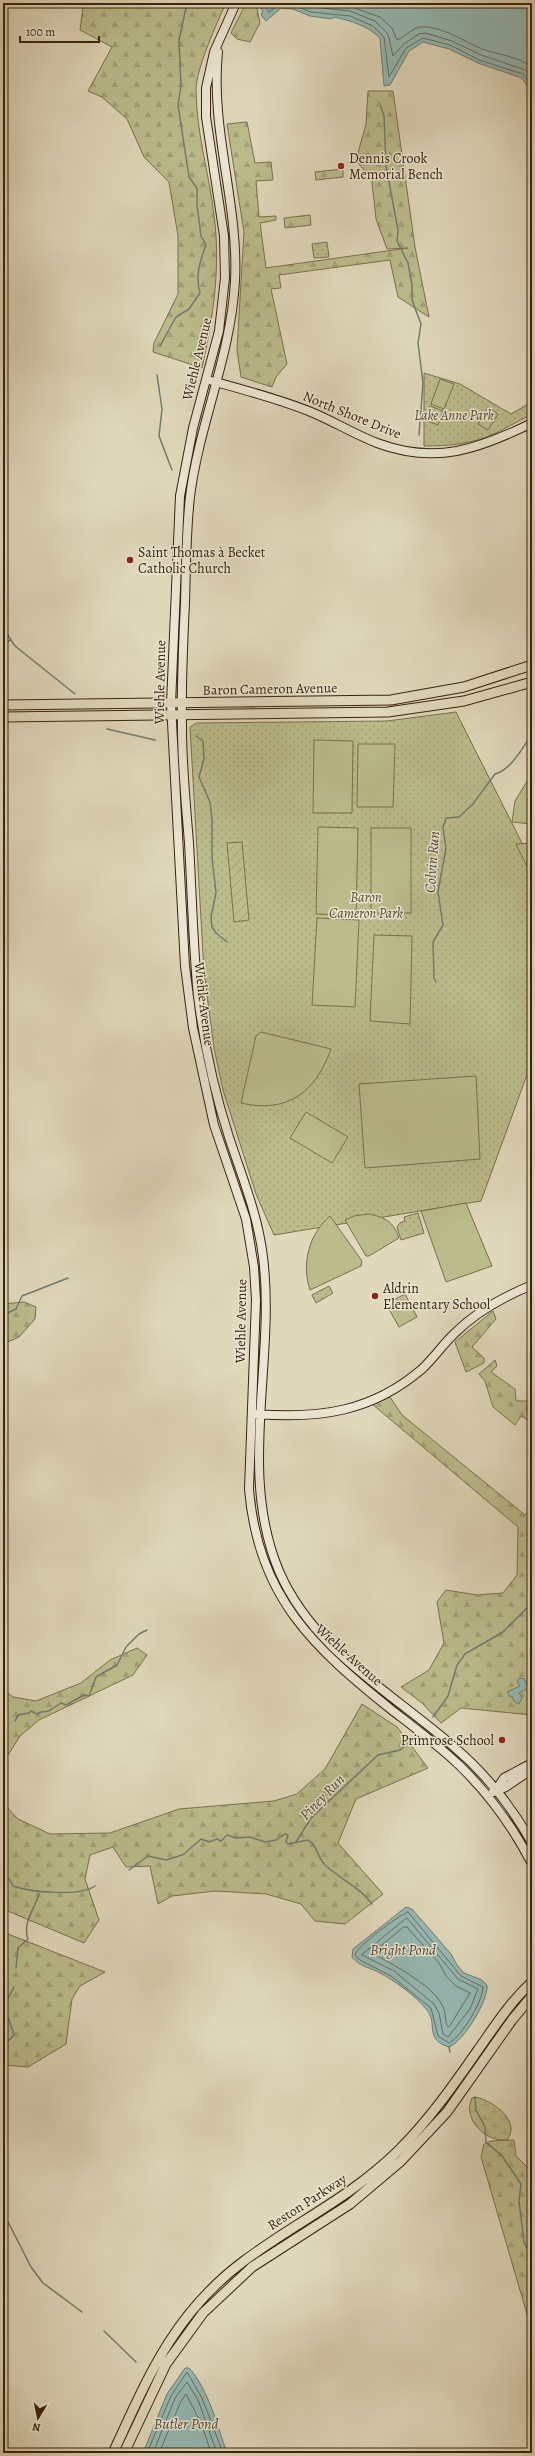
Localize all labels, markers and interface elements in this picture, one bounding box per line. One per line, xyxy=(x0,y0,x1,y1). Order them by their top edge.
scale bar xyxy=(20,18,99,44)
text: 100 m xyxy=(26,24,55,40)
place label: Dennis Crook Memorial Bench xyxy=(349,149,444,184)
marker: Dennis Crook Memorial Bench xyxy=(336,161,346,171)
street label: Wiehle Avenue xyxy=(177,316,216,403)
street label: North Shore Drive xyxy=(300,387,404,443)
park label: Lake Anne Park xyxy=(414,406,494,425)
place label: Saint Thomas à Becket Catholic Church xyxy=(138,543,266,578)
marker: Saint Thomas à Becket Catholic Church xyxy=(125,555,135,565)
street label: Wiehle Avenue xyxy=(150,640,170,725)
street label: Baron Cameron Avenue xyxy=(202,678,338,700)
water label: Colvin Run xyxy=(420,830,444,894)
park label: Baron Cameron Park xyxy=(329,888,403,923)
street label: Wiehle Avenue xyxy=(189,960,219,1047)
street label: Wiehle Avenue xyxy=(231,1279,251,1364)
place label: Aldrin Elementary School xyxy=(382,1279,491,1314)
marker: Aldrin Elementary School xyxy=(370,1291,380,1301)
street label: Wiehle Avenue xyxy=(311,1619,387,1690)
place label: Primrose School xyxy=(401,1731,495,1750)
marker: Primrose School xyxy=(497,1735,507,1745)
water label: Piney Run xyxy=(295,1770,349,1824)
water label: Bright Pond xyxy=(370,1940,436,1960)
street label: Reston Parkway xyxy=(264,2169,351,2235)
north arrow xyxy=(18,2398,58,2438)
water label: Butler Pond xyxy=(154,2414,218,2434)
text: N xyxy=(31,2419,42,2435)

